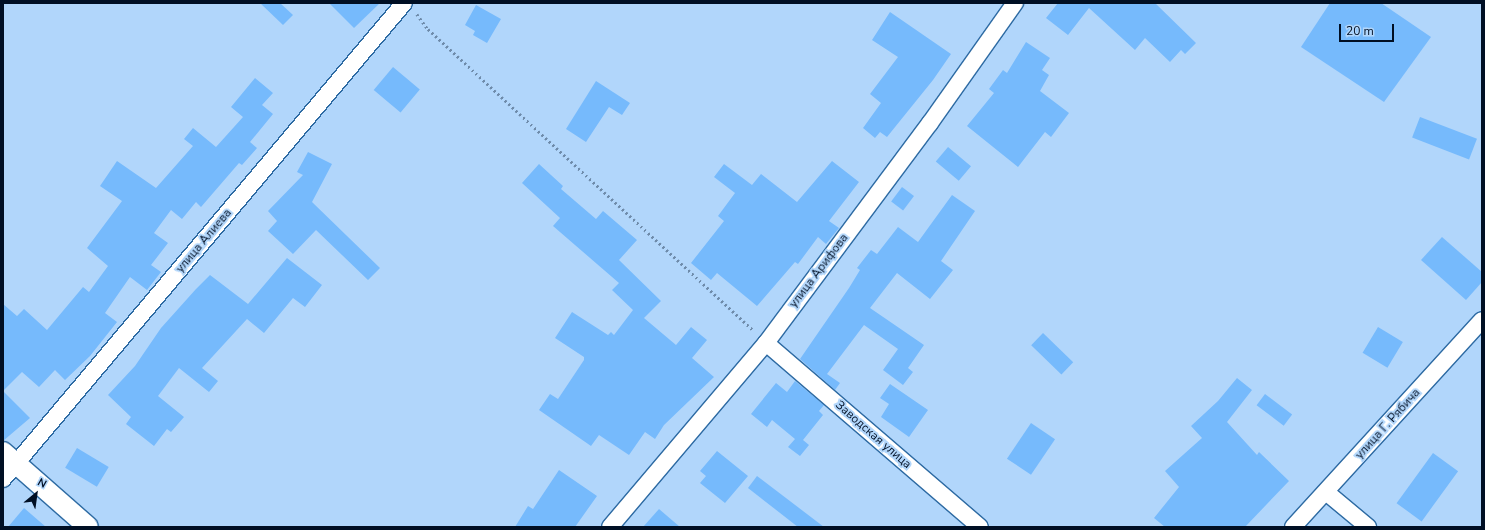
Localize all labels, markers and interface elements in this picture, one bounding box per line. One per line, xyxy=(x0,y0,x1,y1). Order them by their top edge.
scale bar xyxy=(1341,16,1396,42)
text: 20 m xyxy=(1346,23,1374,39)
street label: улица Алиева xyxy=(173,206,235,276)
street label: улица Арифова xyxy=(787,231,851,311)
street label: улица Г. Рябича xyxy=(1353,386,1423,462)
street label: Заводская улица xyxy=(832,398,914,472)
north arrow xyxy=(16,474,56,514)
text: N xyxy=(35,475,49,492)

